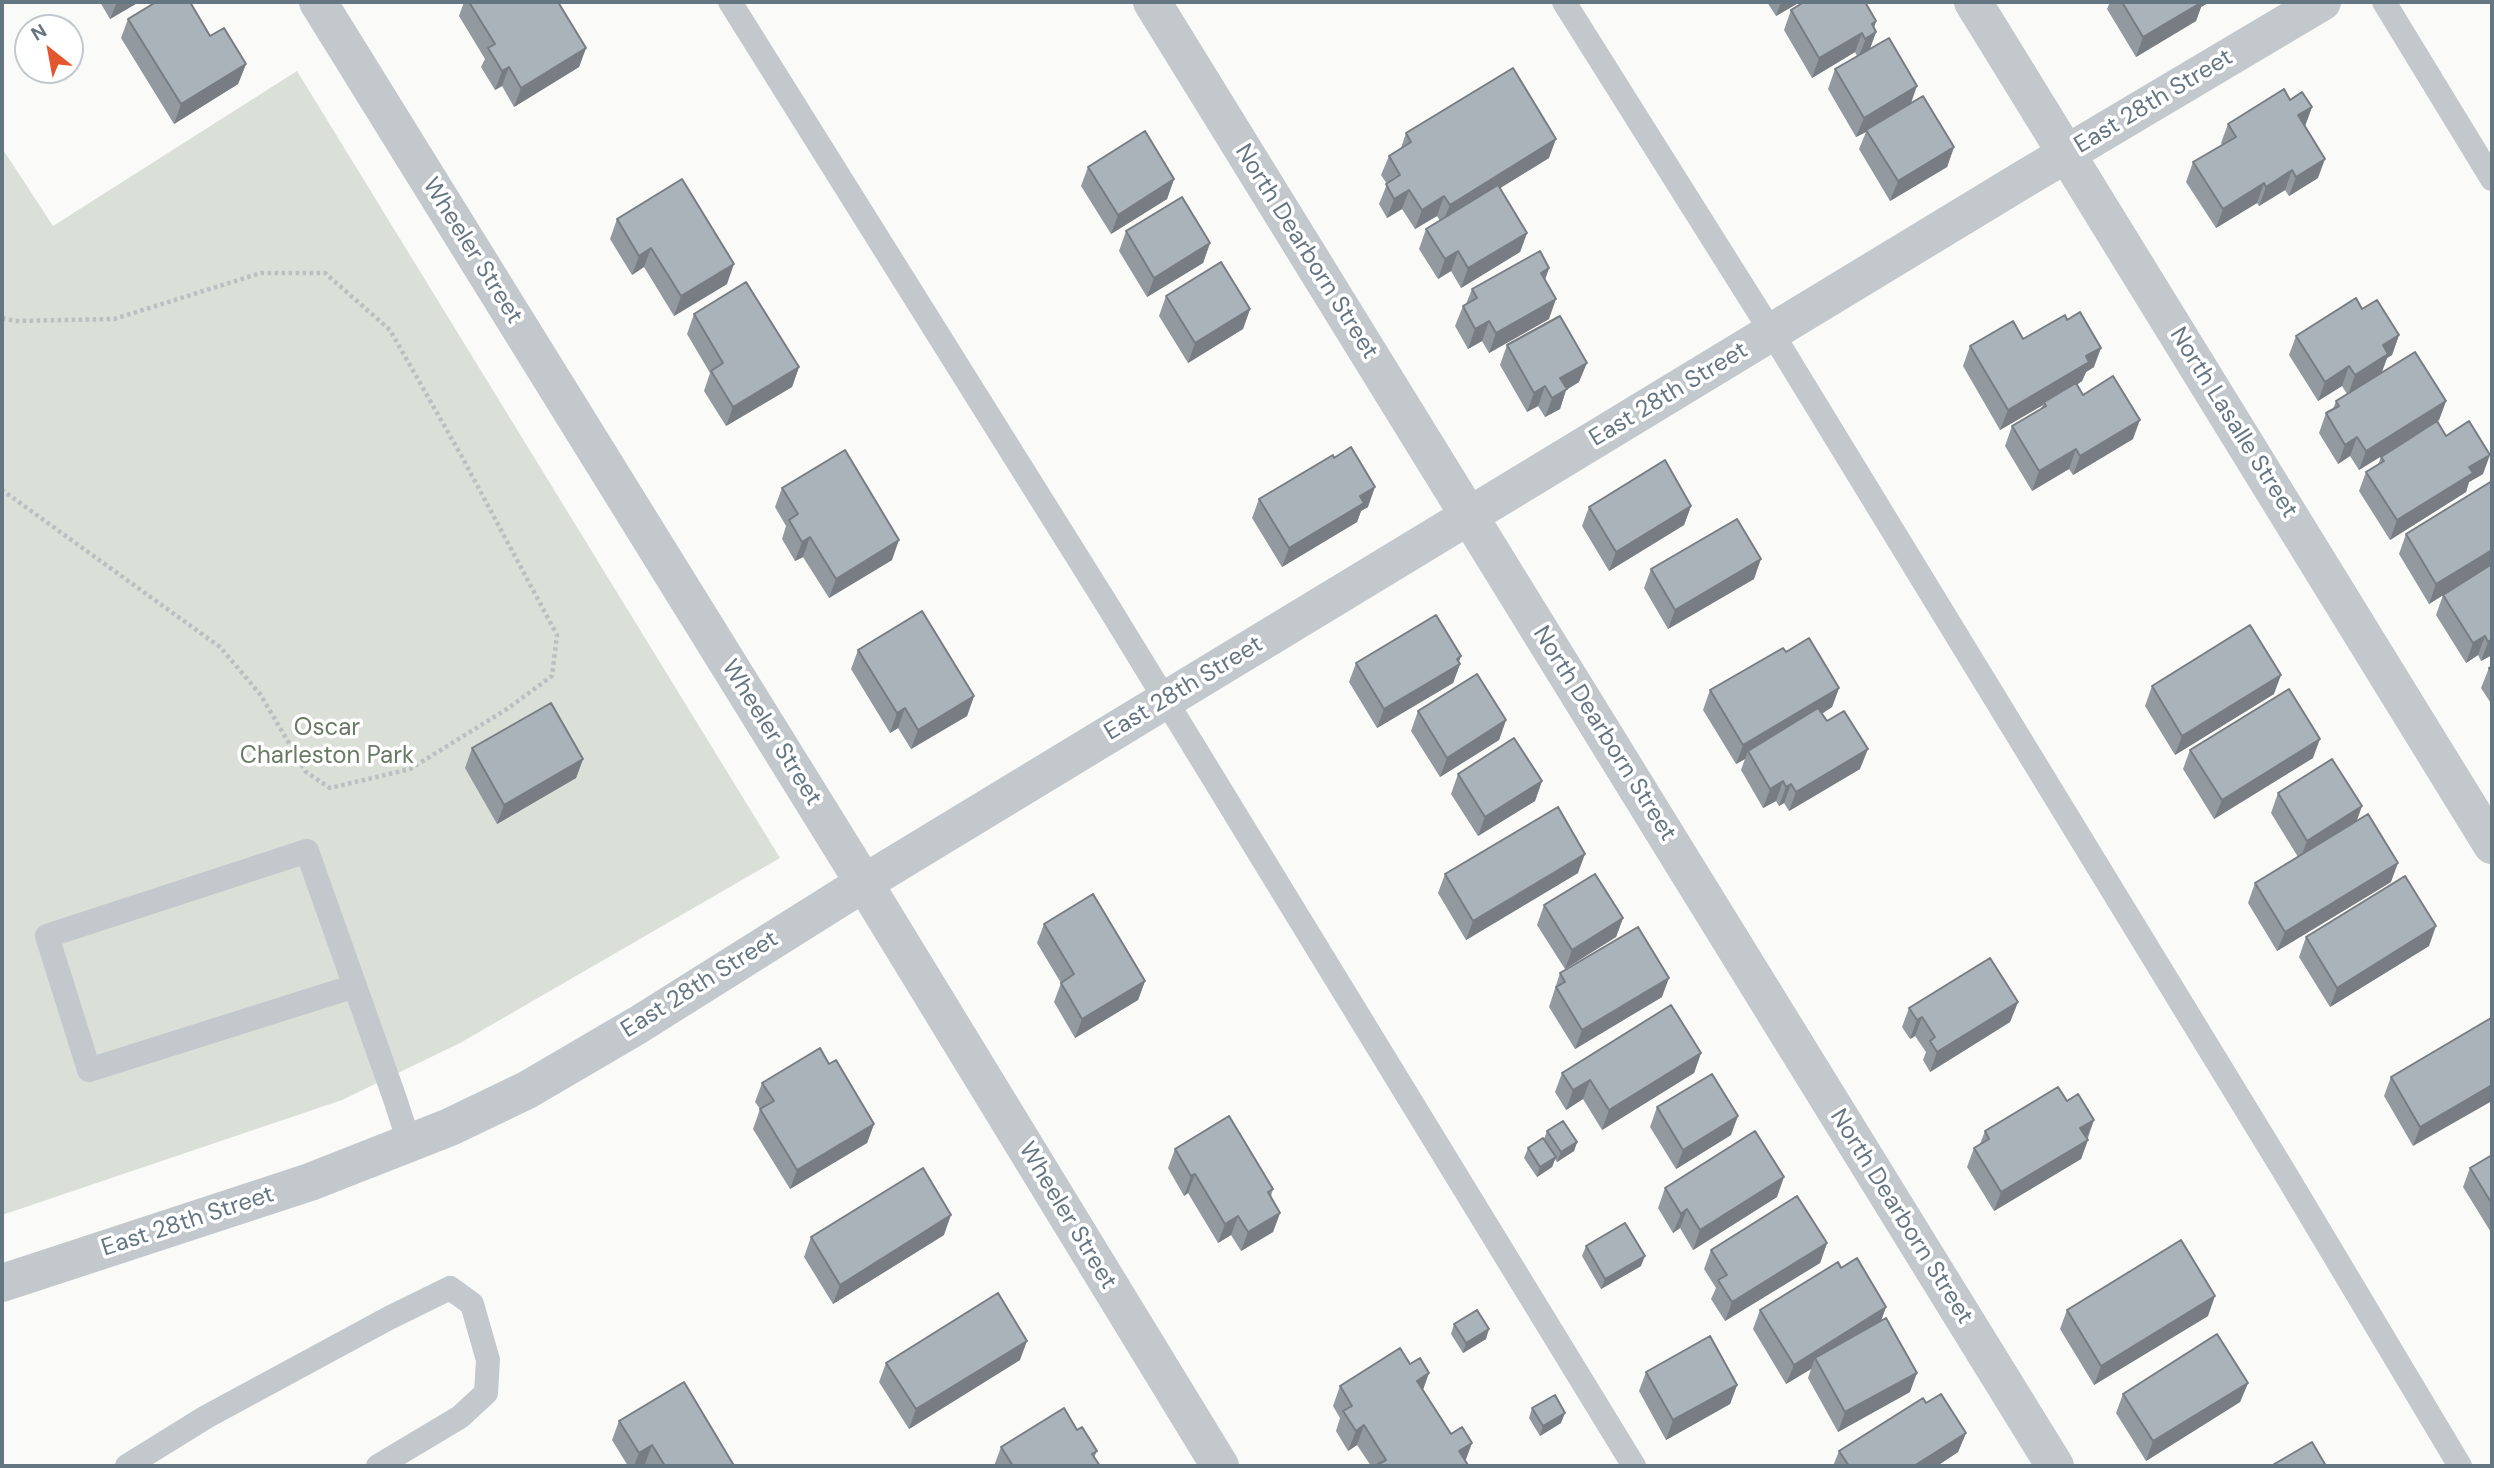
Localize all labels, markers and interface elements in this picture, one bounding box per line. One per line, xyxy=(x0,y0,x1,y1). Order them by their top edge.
north arrow xyxy=(14,14,84,84)
text: N xyxy=(27,18,51,47)
street label: East 28th Street xyxy=(2070,43,2238,161)
street label: North Dearborn Street xyxy=(1228,139,1384,365)
street label: Wheeler Street xyxy=(416,173,528,329)
street label: North Lasalle Street xyxy=(2163,323,2303,523)
street label: East 28th Street xyxy=(1585,336,1753,454)
street label: North Dearborn Street xyxy=(1526,621,1682,847)
street label: East 28th Street xyxy=(1100,630,1268,748)
street label: Wheeler Street xyxy=(715,655,827,811)
park label: Oscar Charleston Park xyxy=(240,715,414,771)
street label: East 28th Street xyxy=(616,925,784,1045)
street label: North Dearborn Street xyxy=(1823,1104,1979,1330)
street label: Wheeler Street xyxy=(1012,1137,1122,1295)
street label: East 28th Street xyxy=(98,1181,278,1263)

